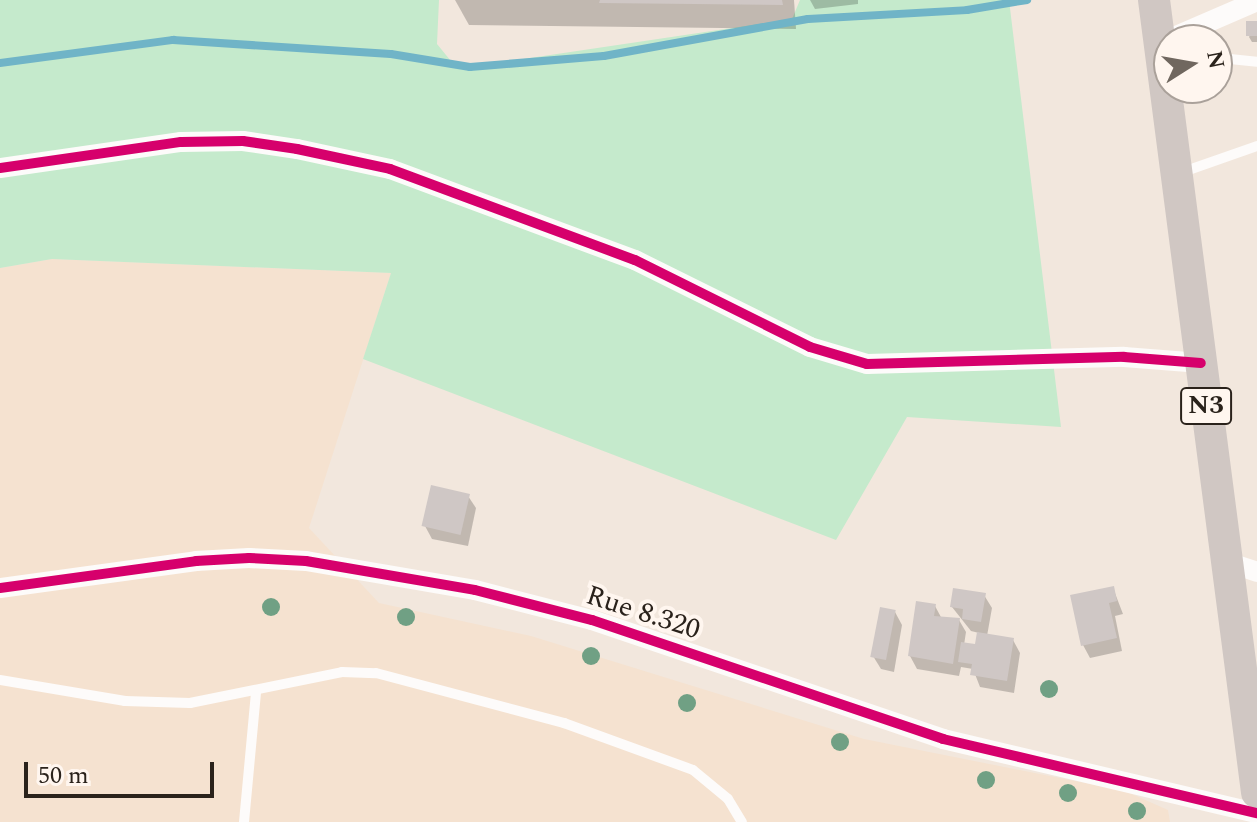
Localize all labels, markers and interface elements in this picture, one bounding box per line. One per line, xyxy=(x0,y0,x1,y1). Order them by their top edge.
north arrow xyxy=(1153,24,1233,104)
text: N xyxy=(1197,48,1233,72)
road number: N3 xyxy=(1180,384,1232,428)
street label: Rue 8.320 xyxy=(582,579,704,647)
scale bar xyxy=(28,746,218,796)
text: 50 m xyxy=(38,758,89,794)

